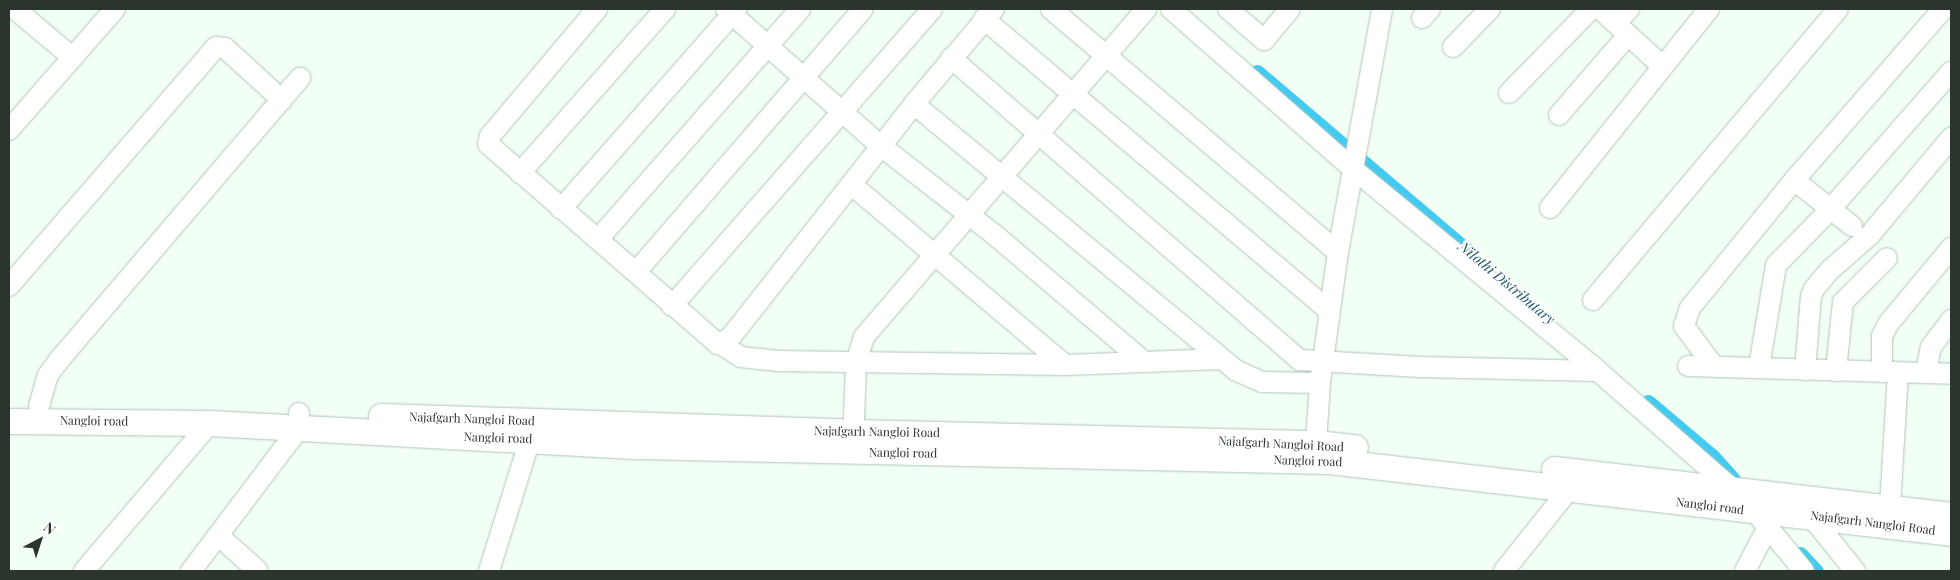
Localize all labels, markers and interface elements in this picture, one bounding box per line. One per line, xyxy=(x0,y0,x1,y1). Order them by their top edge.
water label: Nilothi Distributary xyxy=(1456,238,1558,328)
street label: Najafgarh Nangloi Road xyxy=(409,410,535,428)
street label: Nangloi road xyxy=(60,413,128,429)
street label: Najafgarh Nangloi Road xyxy=(814,424,940,440)
street label: Nangloi road xyxy=(463,430,533,446)
street label: Najafgarh Nangloi Road xyxy=(1218,434,1344,454)
street label: Nangloi road xyxy=(869,445,937,461)
street label: Nangloi road xyxy=(1273,453,1343,469)
street label: Nangloi road xyxy=(1675,495,1745,517)
street label: Najafgarh Nangloi Road xyxy=(1810,508,1936,538)
north arrow xyxy=(15,515,65,565)
text: N xyxy=(40,518,60,539)

